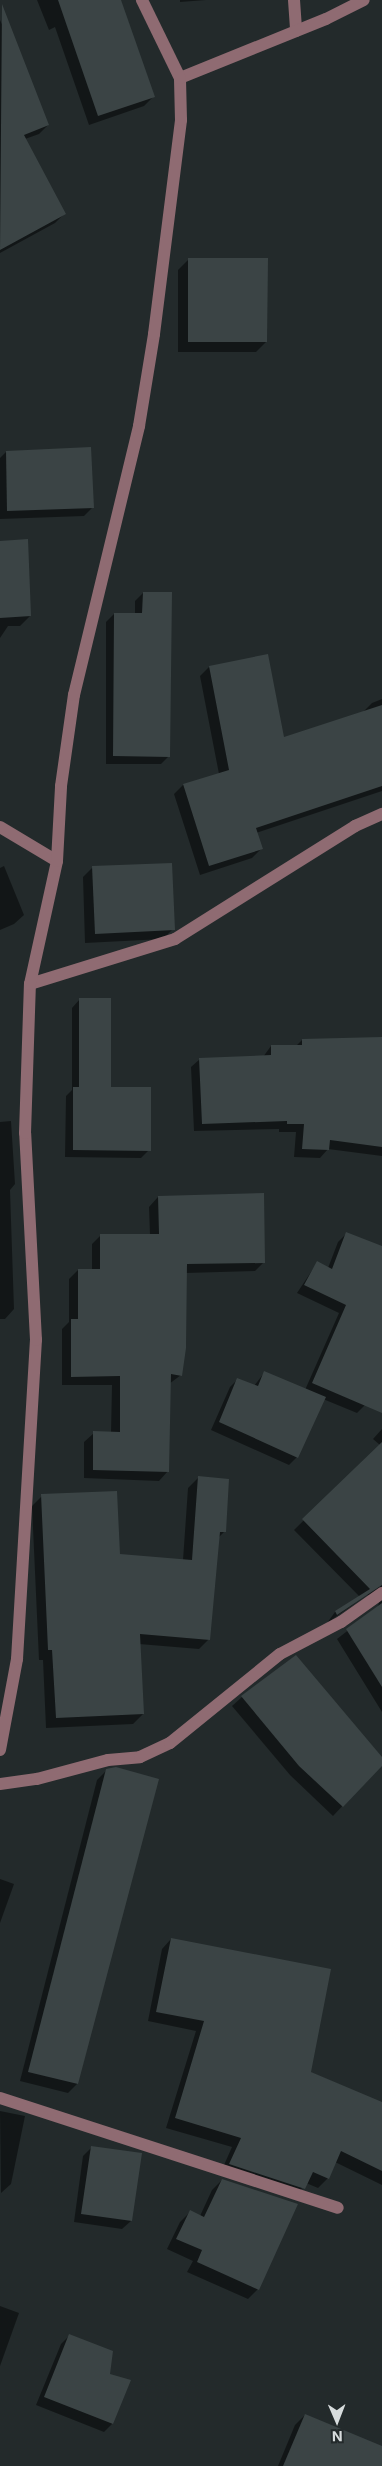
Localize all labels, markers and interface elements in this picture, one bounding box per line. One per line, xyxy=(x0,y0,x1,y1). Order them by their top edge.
north arrow xyxy=(312,2396,362,2446)
text: N xyxy=(332,2428,343,2445)

